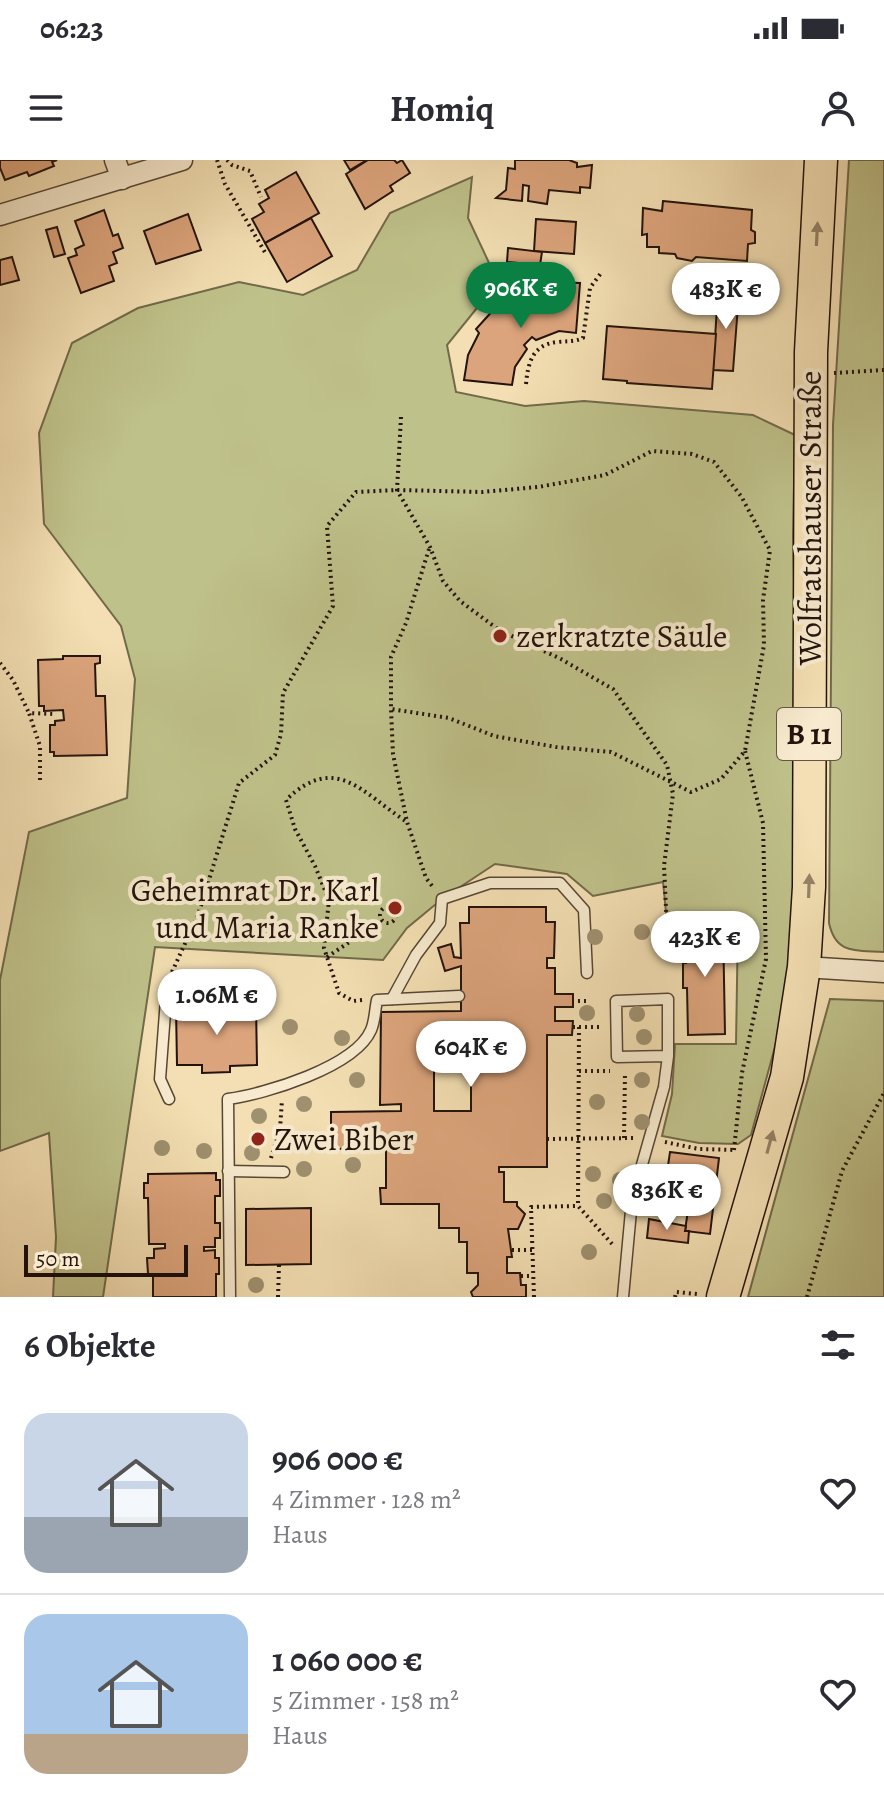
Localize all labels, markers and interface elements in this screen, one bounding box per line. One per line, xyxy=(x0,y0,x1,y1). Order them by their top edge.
text: 06:23 xyxy=(40,8,104,48)
text: Homiq xyxy=(390,84,494,133)
icon: menu xyxy=(24,86,68,130)
icon: person xyxy=(816,86,860,130)
one-way arrow xyxy=(810,221,823,246)
pin: 906K € xyxy=(456,262,586,330)
pin: 483K € xyxy=(661,263,791,331)
text: 906K € xyxy=(484,270,558,305)
text: 483K € xyxy=(690,271,762,306)
street label: Wolfratshauser Straße xyxy=(788,371,832,666)
place label: zerkratzte Säule xyxy=(516,614,727,658)
marker: zerkratzte Säule xyxy=(491,627,509,645)
road number: B 11 xyxy=(777,708,841,760)
place label: Geheimrat Dr. Karl und Maria Ranke xyxy=(131,868,379,949)
one-way arrow xyxy=(802,873,815,898)
marker: Geheimrat Dr. Karl und Maria Ranke xyxy=(386,899,404,917)
pin: 423K € xyxy=(640,911,770,979)
text: 423K € xyxy=(669,919,741,954)
pin: 1.06M € xyxy=(143,969,291,1037)
text: 1.06M € xyxy=(176,977,259,1012)
pin: 604K € xyxy=(406,1021,536,1089)
text: 604K € xyxy=(434,1029,508,1064)
place label: Zwei Biber xyxy=(274,1117,414,1161)
one-way arrow xyxy=(764,1129,776,1154)
marker: Zwei Biber xyxy=(249,1130,267,1148)
pin: 836K € xyxy=(602,1164,732,1232)
text: 836K € xyxy=(631,1172,703,1207)
scale bar xyxy=(24,1241,188,1277)
text: 50 m xyxy=(36,1244,80,1274)
text: 6 Objekte xyxy=(24,1322,156,1369)
icon: filters xyxy=(816,1323,860,1367)
text: 906 000 € xyxy=(272,1435,403,1482)
icon: home xyxy=(88,1445,184,1541)
icon: heart xyxy=(816,1471,860,1515)
text: 4 Zimmer · 128 m² xyxy=(272,1482,461,1517)
text: Haus xyxy=(272,1517,328,1552)
text: 1 060 000 € xyxy=(272,1636,423,1683)
icon: home xyxy=(88,1646,184,1742)
icon: heart xyxy=(816,1672,860,1716)
text: 5 Zimmer · 158 m² xyxy=(272,1683,459,1718)
text: Haus xyxy=(272,1718,328,1753)

